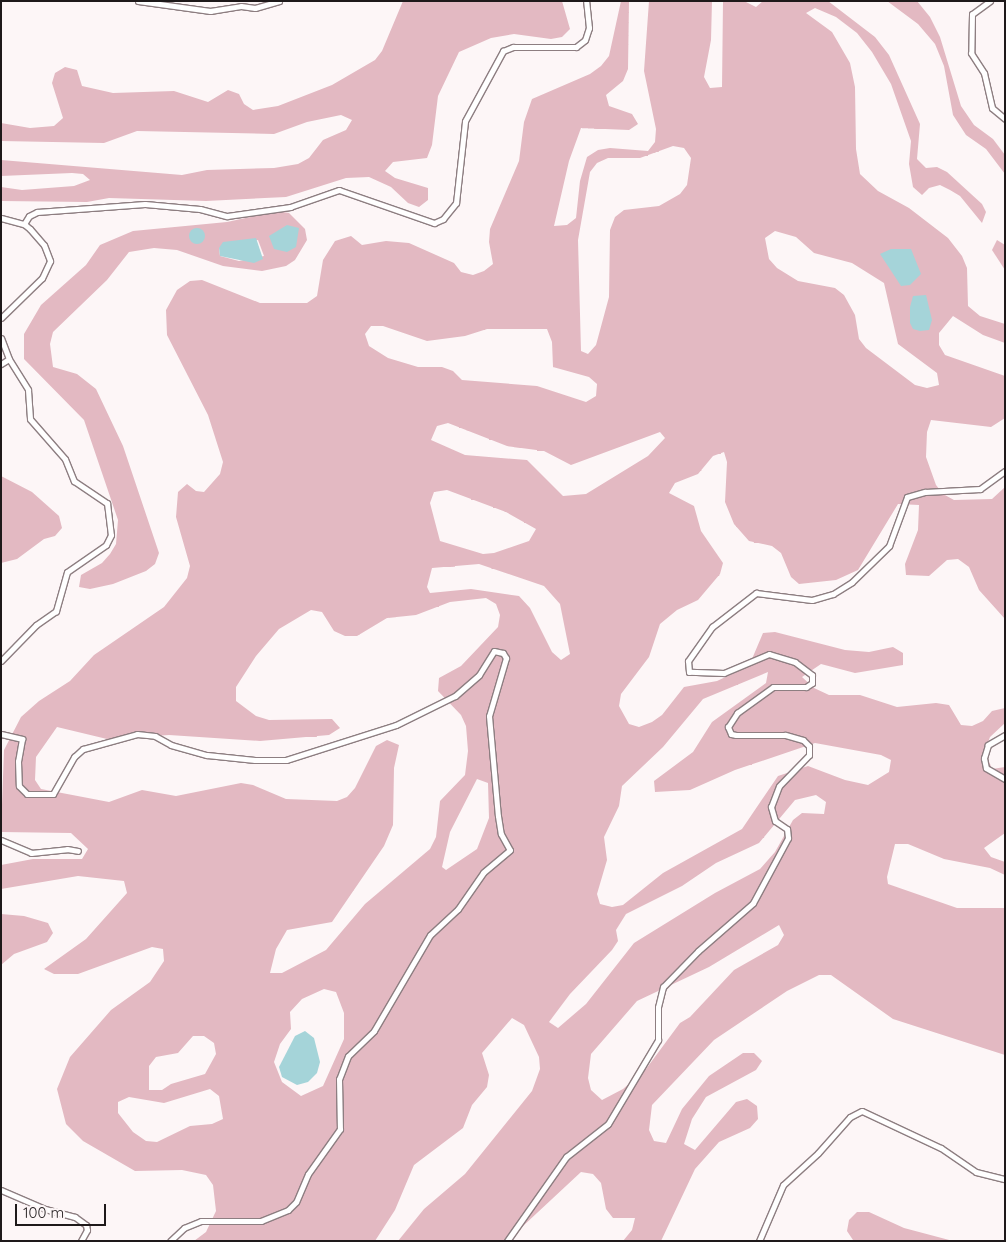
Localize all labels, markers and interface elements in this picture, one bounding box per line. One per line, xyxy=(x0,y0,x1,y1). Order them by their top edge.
scale bar xyxy=(18,1194,109,1226)
text: 100 m xyxy=(23,1203,64,1222)

